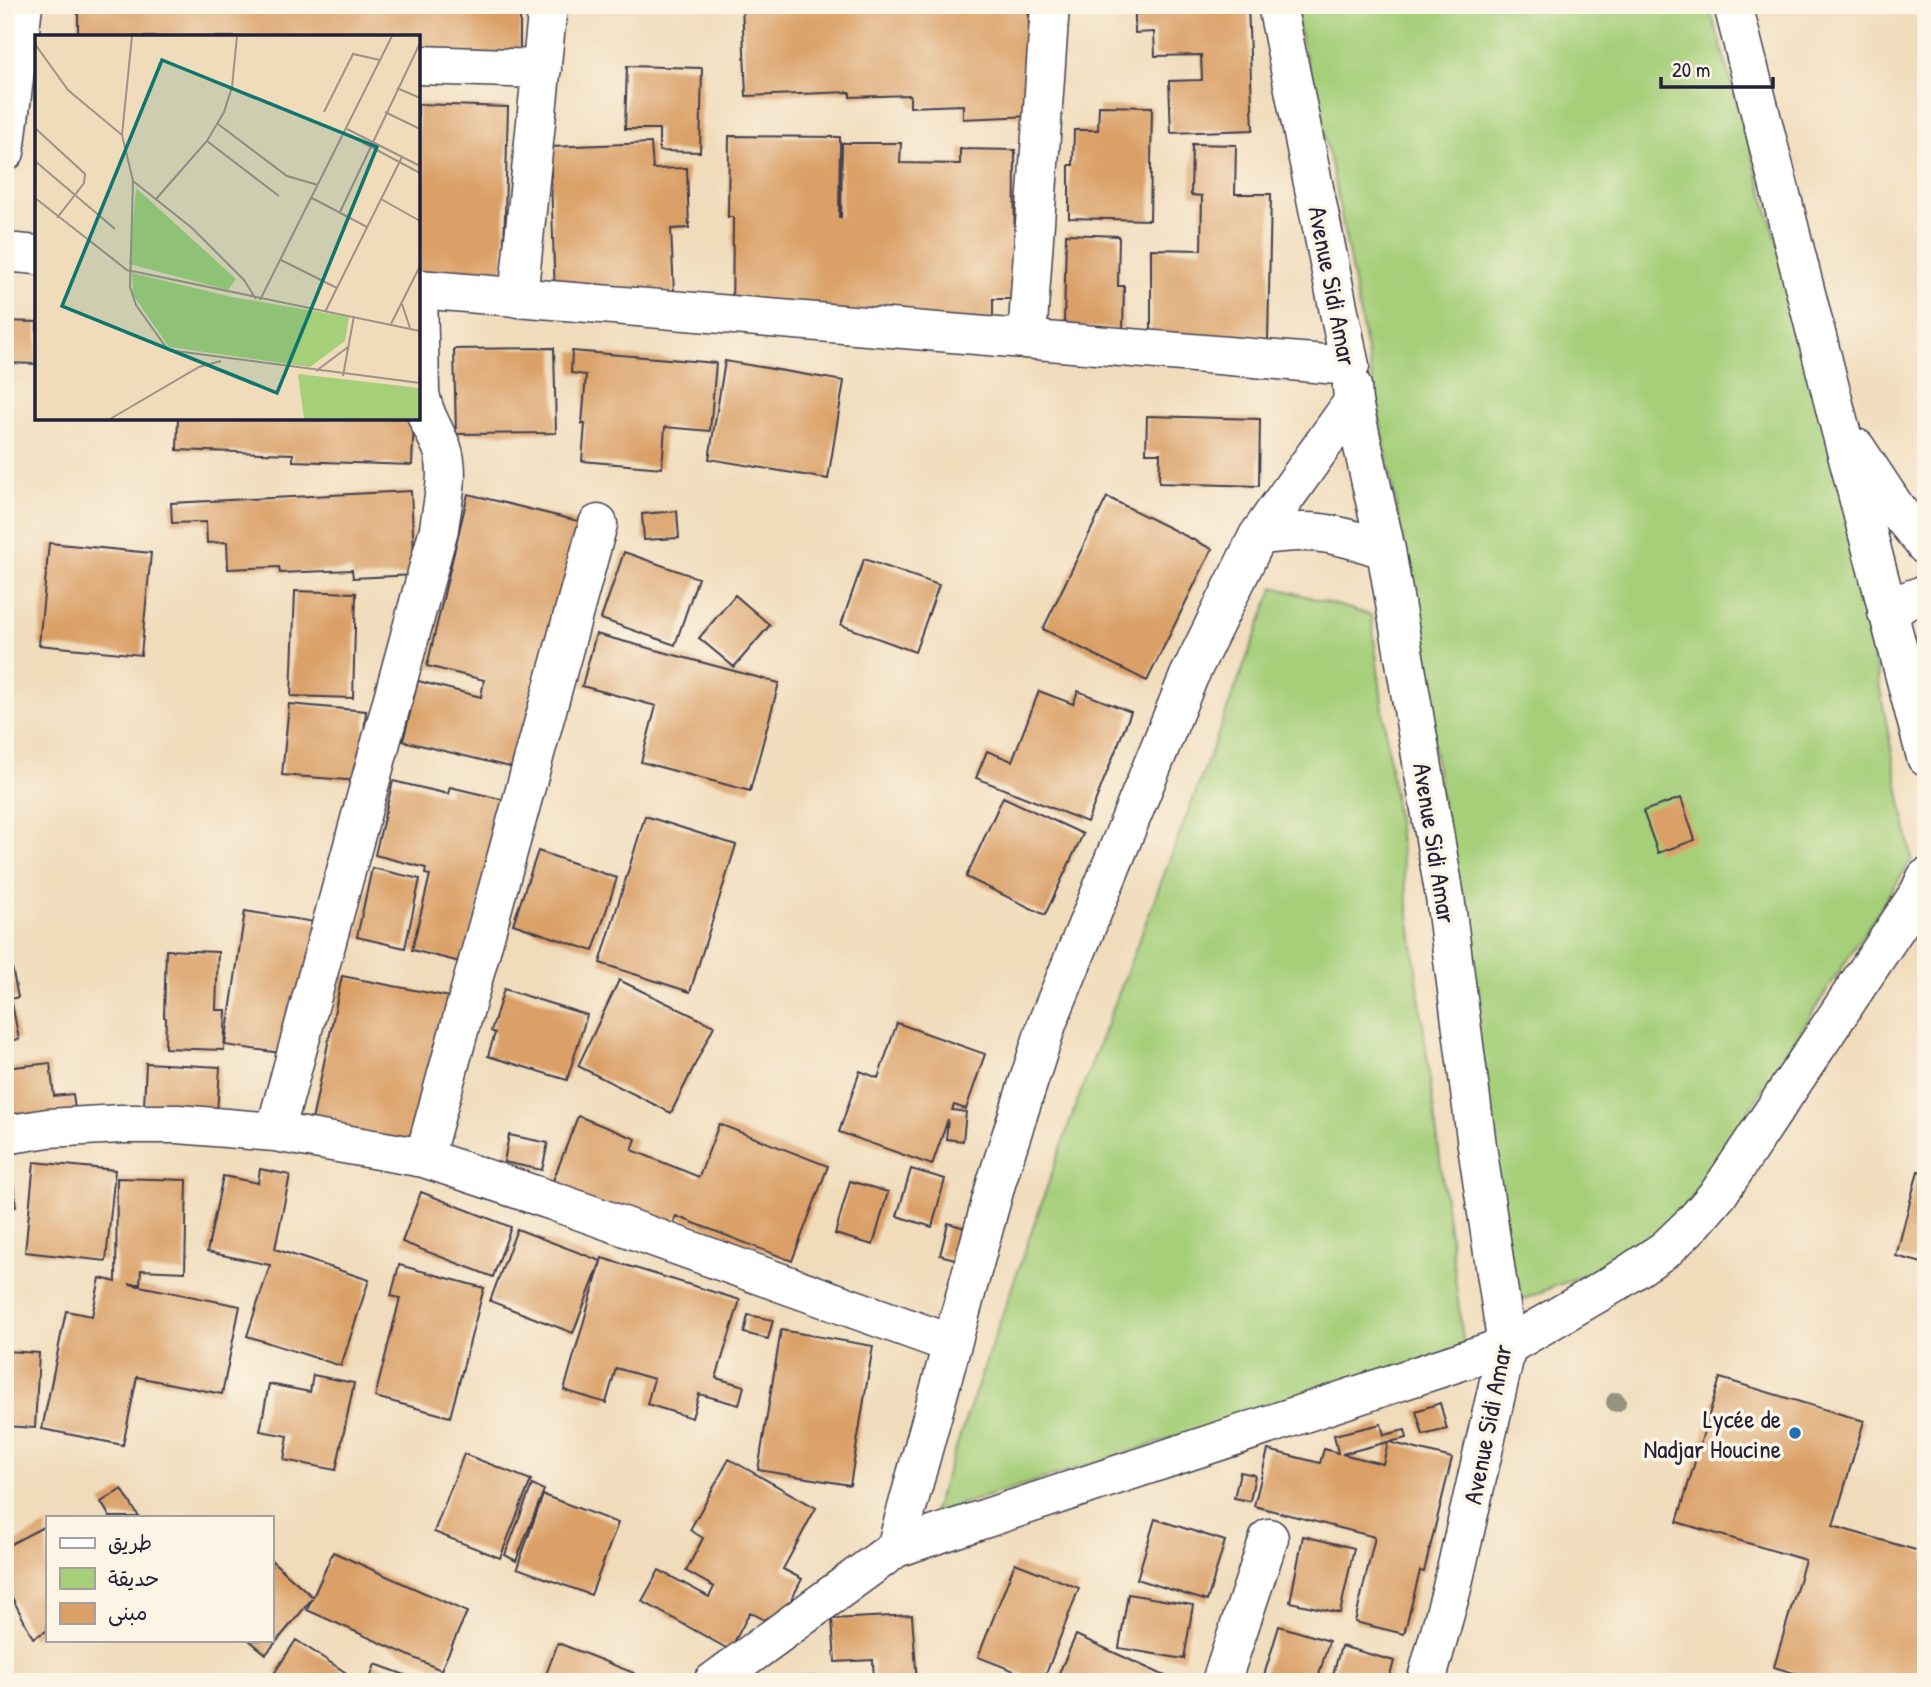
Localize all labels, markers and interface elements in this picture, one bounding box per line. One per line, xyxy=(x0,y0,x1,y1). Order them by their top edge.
inset map xyxy=(35,35,420,420)
scale bar xyxy=(1661,46,1773,90)
text: 20 m xyxy=(1672,55,1710,84)
street label: Avenue Sidi Amar xyxy=(1300,203,1366,369)
street label: Avenue Sidi Amar xyxy=(1405,760,1465,926)
street label: Avenue Sidi Amar xyxy=(1454,1341,1520,1507)
place label: Lycée de Nadjar Houcine xyxy=(1643,1401,1781,1466)
marker: Lycée de Nadjar Houcine xyxy=(1787,1425,1803,1441)
legend xyxy=(46,1516,273,1642)
text: طريق xyxy=(108,1528,152,1557)
text: حديقة xyxy=(108,1564,159,1593)
text: مبنى xyxy=(108,1598,147,1627)

